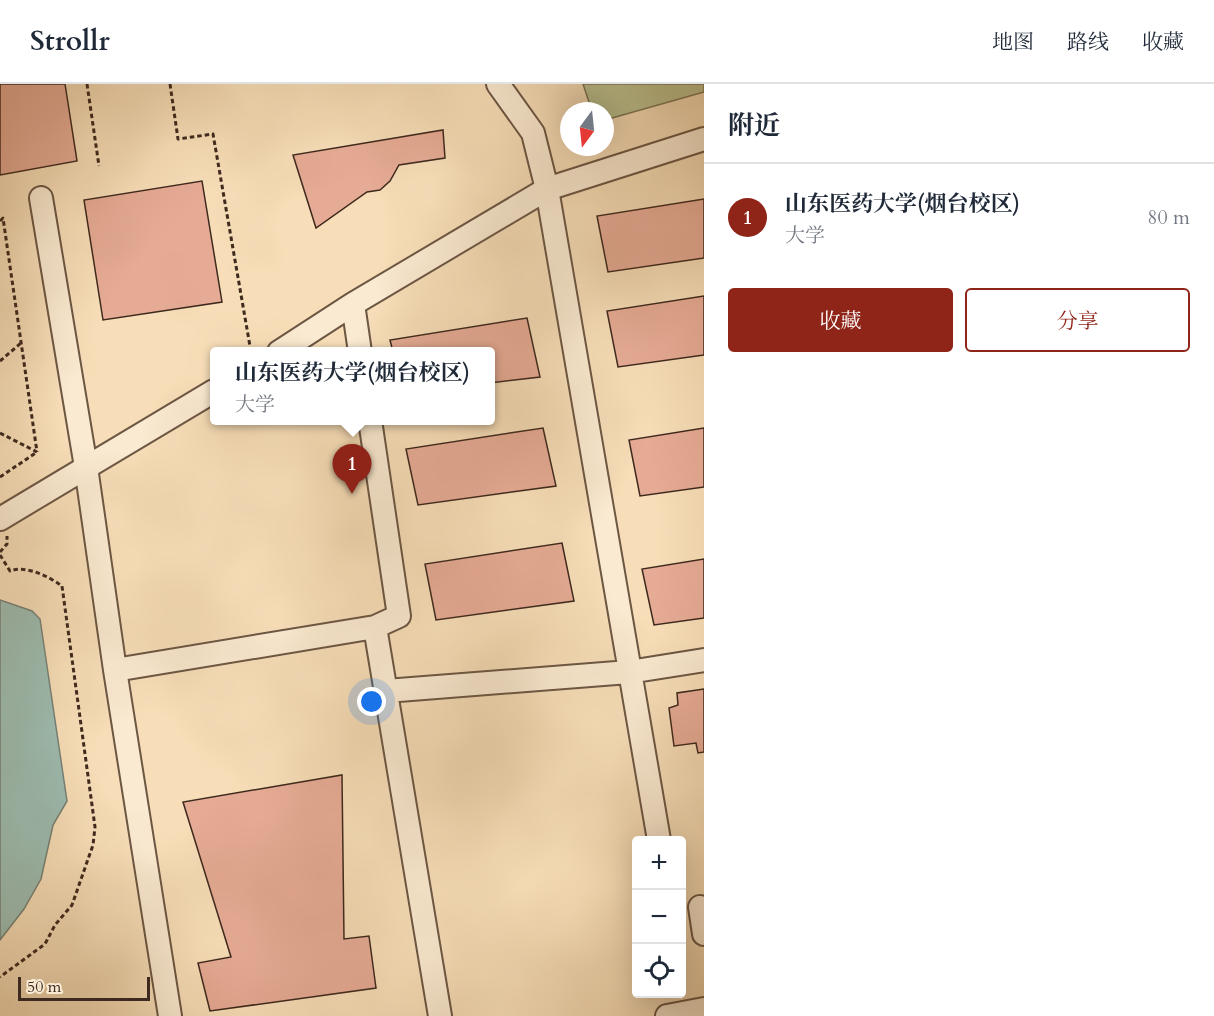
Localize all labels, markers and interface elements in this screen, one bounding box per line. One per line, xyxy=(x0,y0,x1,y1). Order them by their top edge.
text: Strollr xyxy=(30,22,110,60)
text: 地图 xyxy=(992,28,1034,57)
text: 路线 xyxy=(1067,28,1109,57)
text: 收藏 xyxy=(1142,28,1184,57)
north arrow xyxy=(560,102,614,156)
text: 附近 xyxy=(728,108,780,143)
text: 山东医药大学(烟台校区) xyxy=(785,189,1020,219)
text: 1 xyxy=(742,204,753,231)
text: 80 m xyxy=(1147,204,1190,231)
text: 大学 xyxy=(785,222,825,249)
button: 收藏 xyxy=(728,288,953,352)
button: 分享 xyxy=(965,288,1190,352)
popup xyxy=(210,347,495,425)
text: 山东医药大学(烟台校区) xyxy=(235,358,470,388)
text: 大学 xyxy=(235,391,275,418)
pin: 1 xyxy=(332,444,372,494)
your location xyxy=(357,687,386,716)
map controls xyxy=(632,836,686,998)
button: + xyxy=(632,836,686,890)
button: − xyxy=(632,890,686,944)
button: locate xyxy=(632,944,686,998)
scale bar xyxy=(18,974,150,1002)
text: 50 m xyxy=(27,976,61,998)

